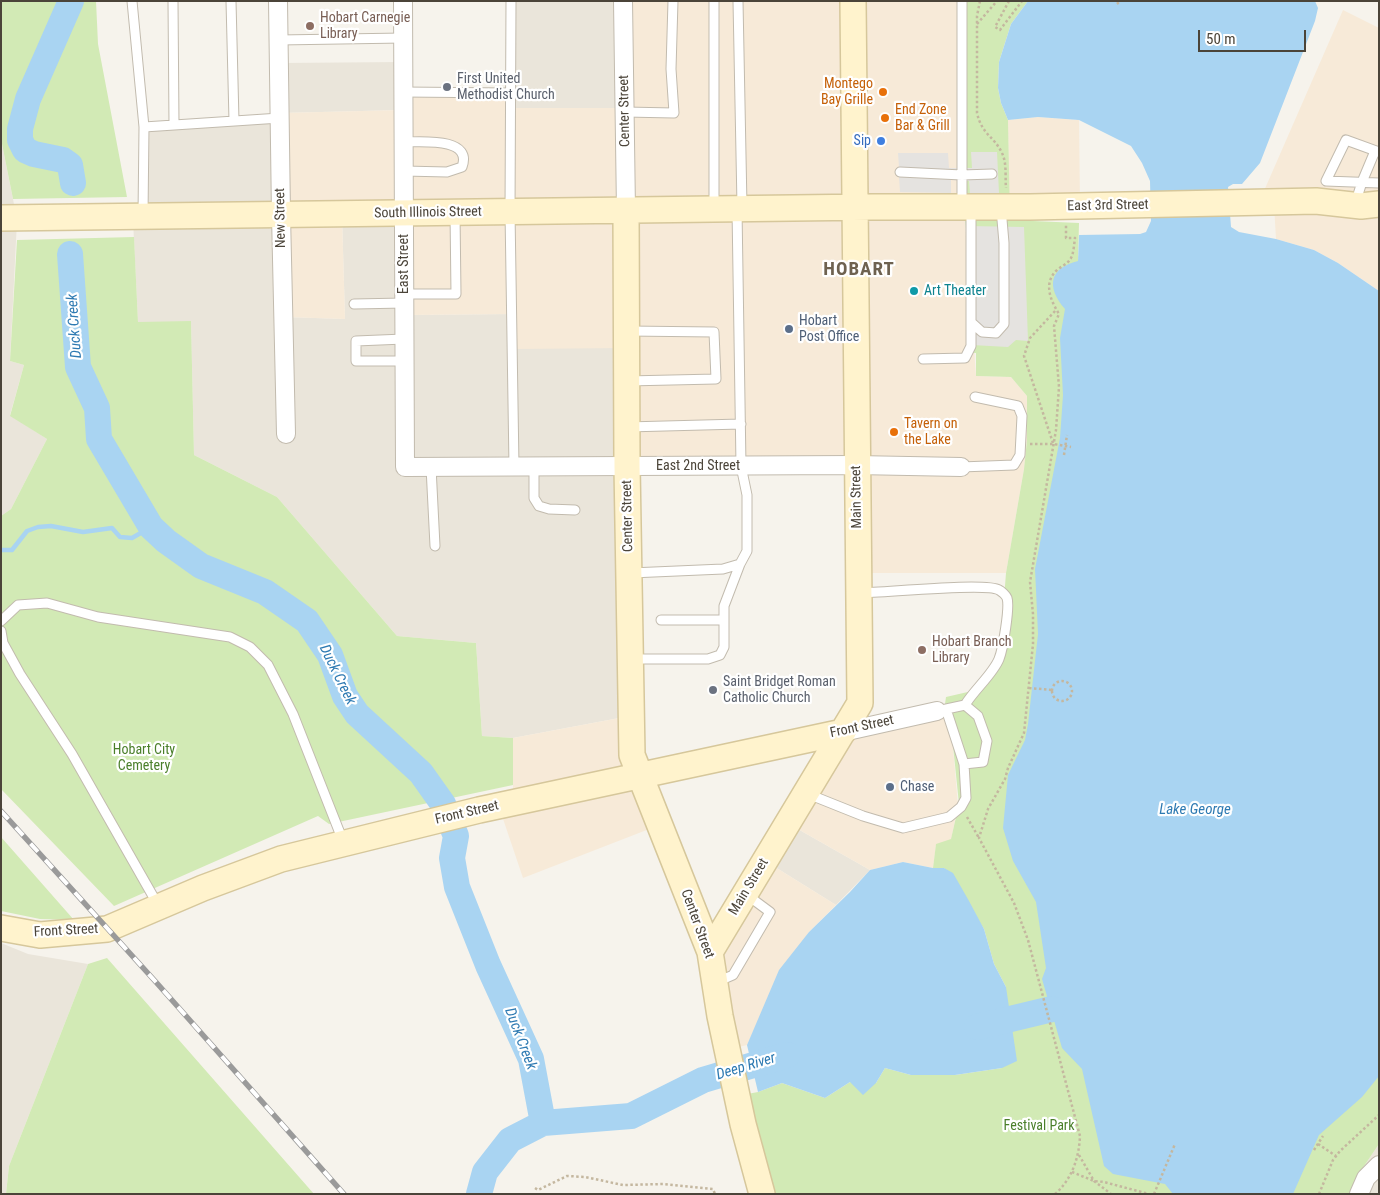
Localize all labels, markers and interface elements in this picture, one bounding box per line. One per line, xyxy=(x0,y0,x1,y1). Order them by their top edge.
place label: Hobart Carnegie Library xyxy=(320,10,410,42)
marker: Hobart Carnegie Library xyxy=(304,20,316,32)
scale bar xyxy=(1200,20,1308,52)
text: 50 m xyxy=(1206,30,1236,48)
place label: First United Methodist Church xyxy=(457,71,555,104)
street label: Center Street xyxy=(616,75,634,147)
place label: Montego Bay Grille xyxy=(821,76,873,108)
marker: First United Methodist Church xyxy=(441,81,453,93)
marker: Montego Bay Grille xyxy=(877,86,889,98)
place label: End Zone Bar & Grill xyxy=(895,102,950,134)
marker: End Zone Bar & Grill xyxy=(879,112,891,124)
place label: Sip xyxy=(854,133,871,149)
marker: Sip xyxy=(875,135,887,147)
street label: New Street xyxy=(272,188,290,248)
street label: East 3rd Street xyxy=(1067,197,1149,215)
street label: South Illinois Street xyxy=(374,204,482,222)
street label: East Street xyxy=(396,234,412,294)
district label: HOBART xyxy=(823,259,895,281)
place label: Art Theater xyxy=(924,283,986,299)
marker: Art Theater xyxy=(908,285,920,297)
water label: Duck Creek xyxy=(64,293,86,359)
place label: Hobart Post Office xyxy=(799,313,859,346)
marker: Hobart Post Office xyxy=(783,323,795,335)
place label: Tavern on the Lake xyxy=(904,416,958,448)
marker: Tavern on the Lake xyxy=(888,426,900,438)
street label: East 2nd Street xyxy=(656,458,740,474)
street label: Main Street xyxy=(848,465,866,529)
street label: Center Street xyxy=(619,480,637,552)
place label: Hobart Branch Library xyxy=(932,634,1012,666)
water label: Duck Creek xyxy=(315,642,359,708)
marker: Hobart Branch Library xyxy=(916,644,928,656)
place label: Saint Bridget Roman Catholic Church xyxy=(723,674,836,706)
marker: Saint Bridget Roman Catholic Church xyxy=(707,684,719,696)
street label: Front Street xyxy=(829,712,895,742)
park label: Hobart City Cemetery xyxy=(113,742,175,774)
place label: Chase xyxy=(900,779,934,795)
marker: Chase xyxy=(884,781,896,793)
street label: Front Street xyxy=(434,798,500,828)
water label: Lake George xyxy=(1159,801,1231,819)
street label: Main Street xyxy=(726,856,772,918)
street label: Center Street xyxy=(677,887,717,961)
street label: Front Street xyxy=(33,921,99,941)
water label: Duck Creek xyxy=(500,1006,540,1072)
water label: Deep River xyxy=(714,1049,778,1085)
park label: Festival Park xyxy=(1004,1118,1074,1134)

